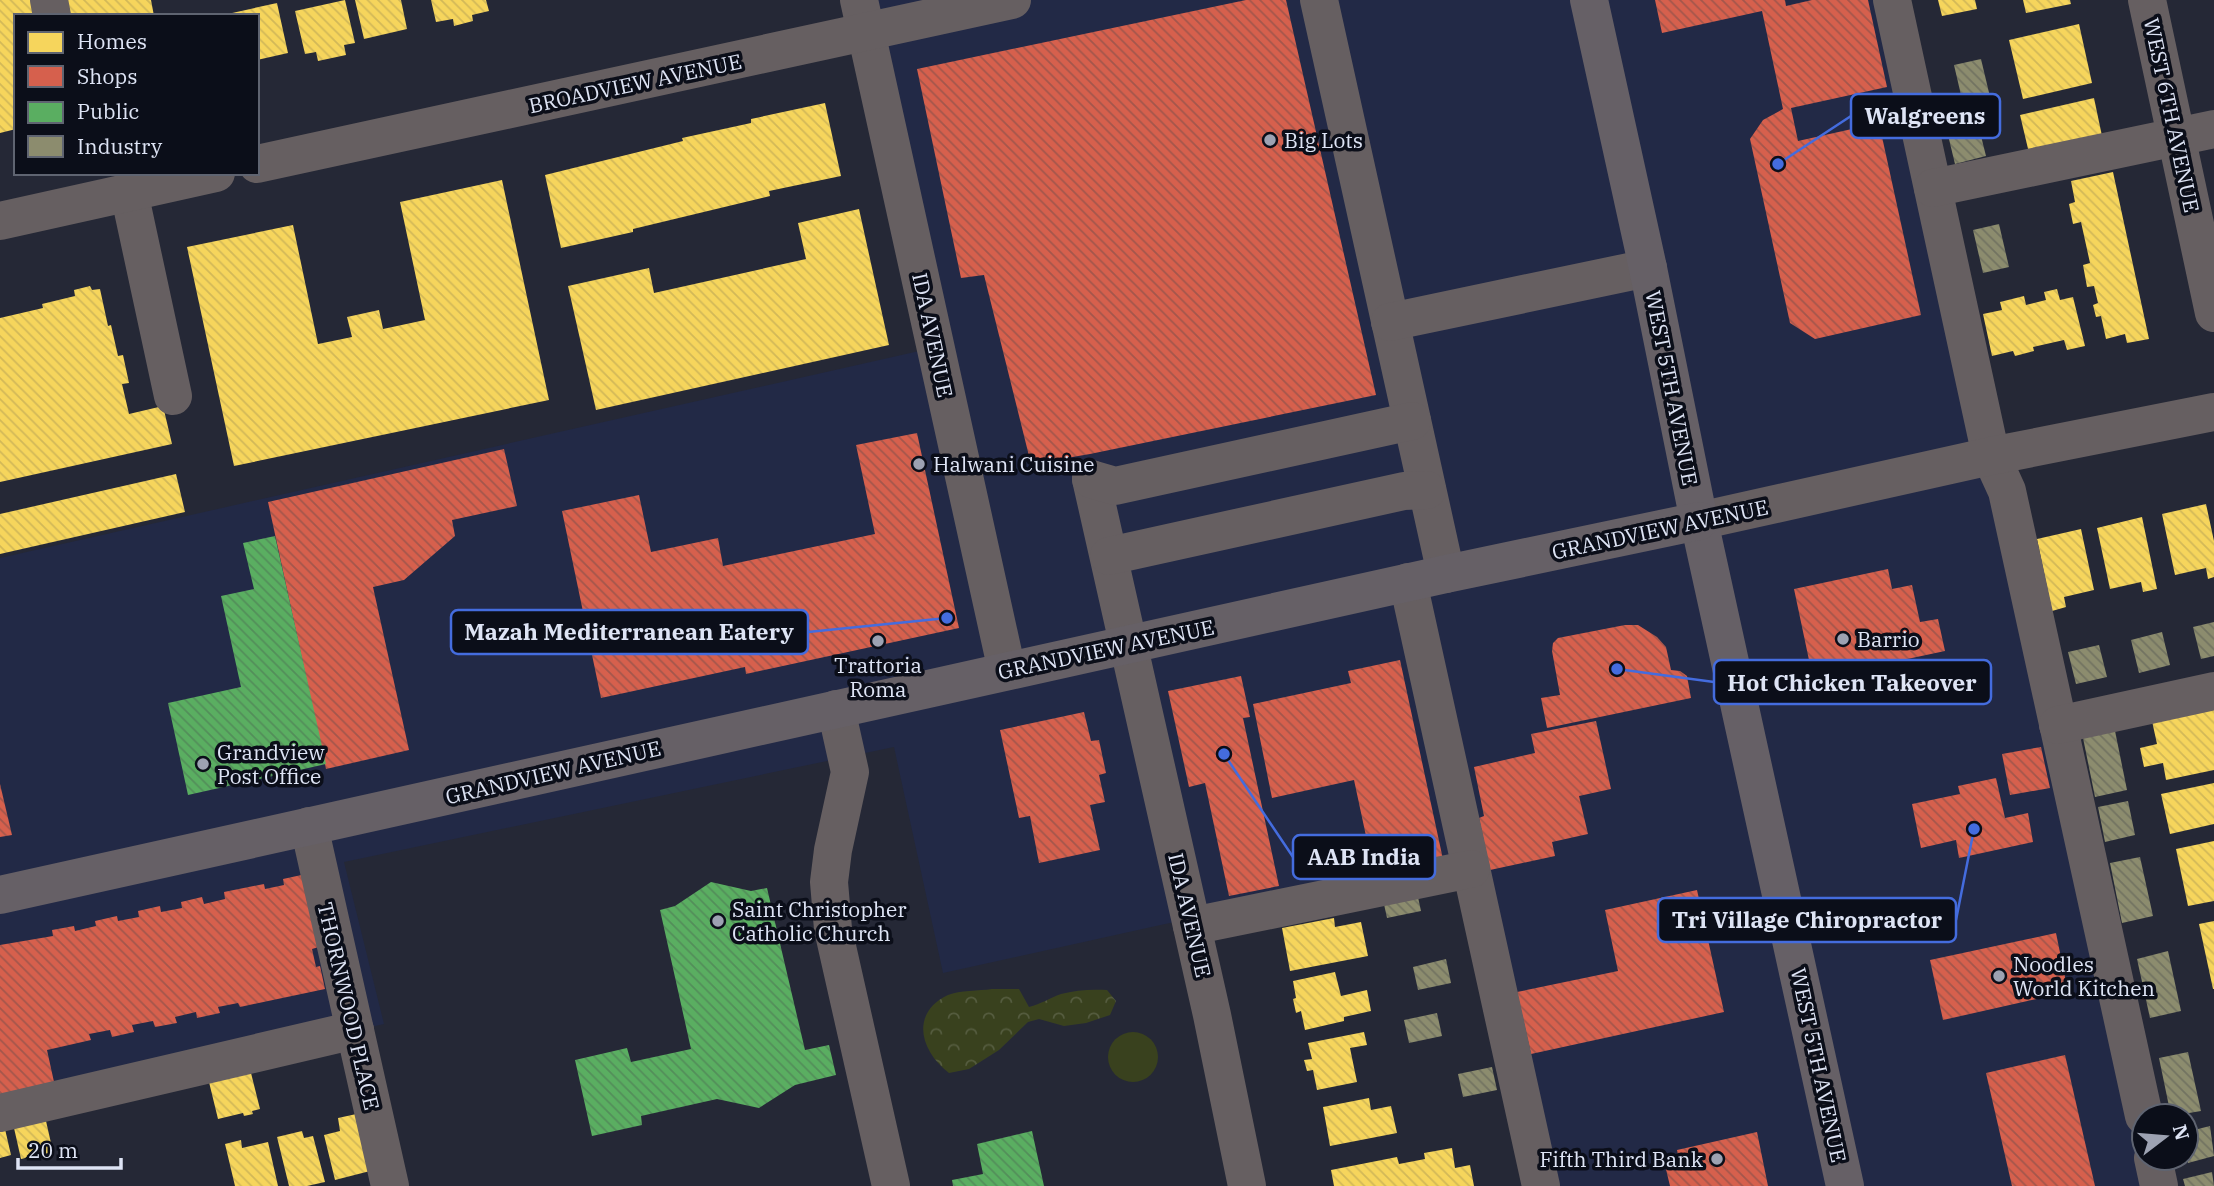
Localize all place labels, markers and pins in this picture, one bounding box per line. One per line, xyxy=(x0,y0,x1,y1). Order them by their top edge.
callout: Walgreens xyxy=(1851,94,2000,138)
place label: Big Lots xyxy=(1284,126,1363,154)
marker: Big Lots xyxy=(1262,132,1278,148)
place label: Halwani Cuisine xyxy=(933,450,1095,478)
marker: Halwani Cuisine xyxy=(911,456,927,472)
callout: Mazah Mediterranean Eatery xyxy=(451,610,808,654)
place label: Barrio xyxy=(1857,625,1920,653)
marker: Barrio xyxy=(1835,631,1851,647)
marker: Trattoria Roma xyxy=(870,633,886,649)
place label: Trattoria Roma xyxy=(834,651,922,703)
callout: Hot Chicken Takeover xyxy=(1714,660,1991,704)
place label: Grandview Post Office xyxy=(217,738,325,790)
marker: Grandview Post Office xyxy=(195,756,211,772)
callout: AAB India xyxy=(1293,835,1435,879)
place label: Saint Christopher Catholic Church xyxy=(732,895,907,947)
callout: Tri Village Chiropractor xyxy=(1658,898,1956,942)
marker: Saint Christopher Catholic Church xyxy=(710,913,726,929)
place label: Noodles World Kitchen xyxy=(2013,950,2155,1002)
marker: Noodles World Kitchen xyxy=(1991,968,2007,984)
place label: Fifth Third Bank xyxy=(1540,1145,1704,1173)
marker: Fifth Third Bank xyxy=(1709,1151,1725,1167)

